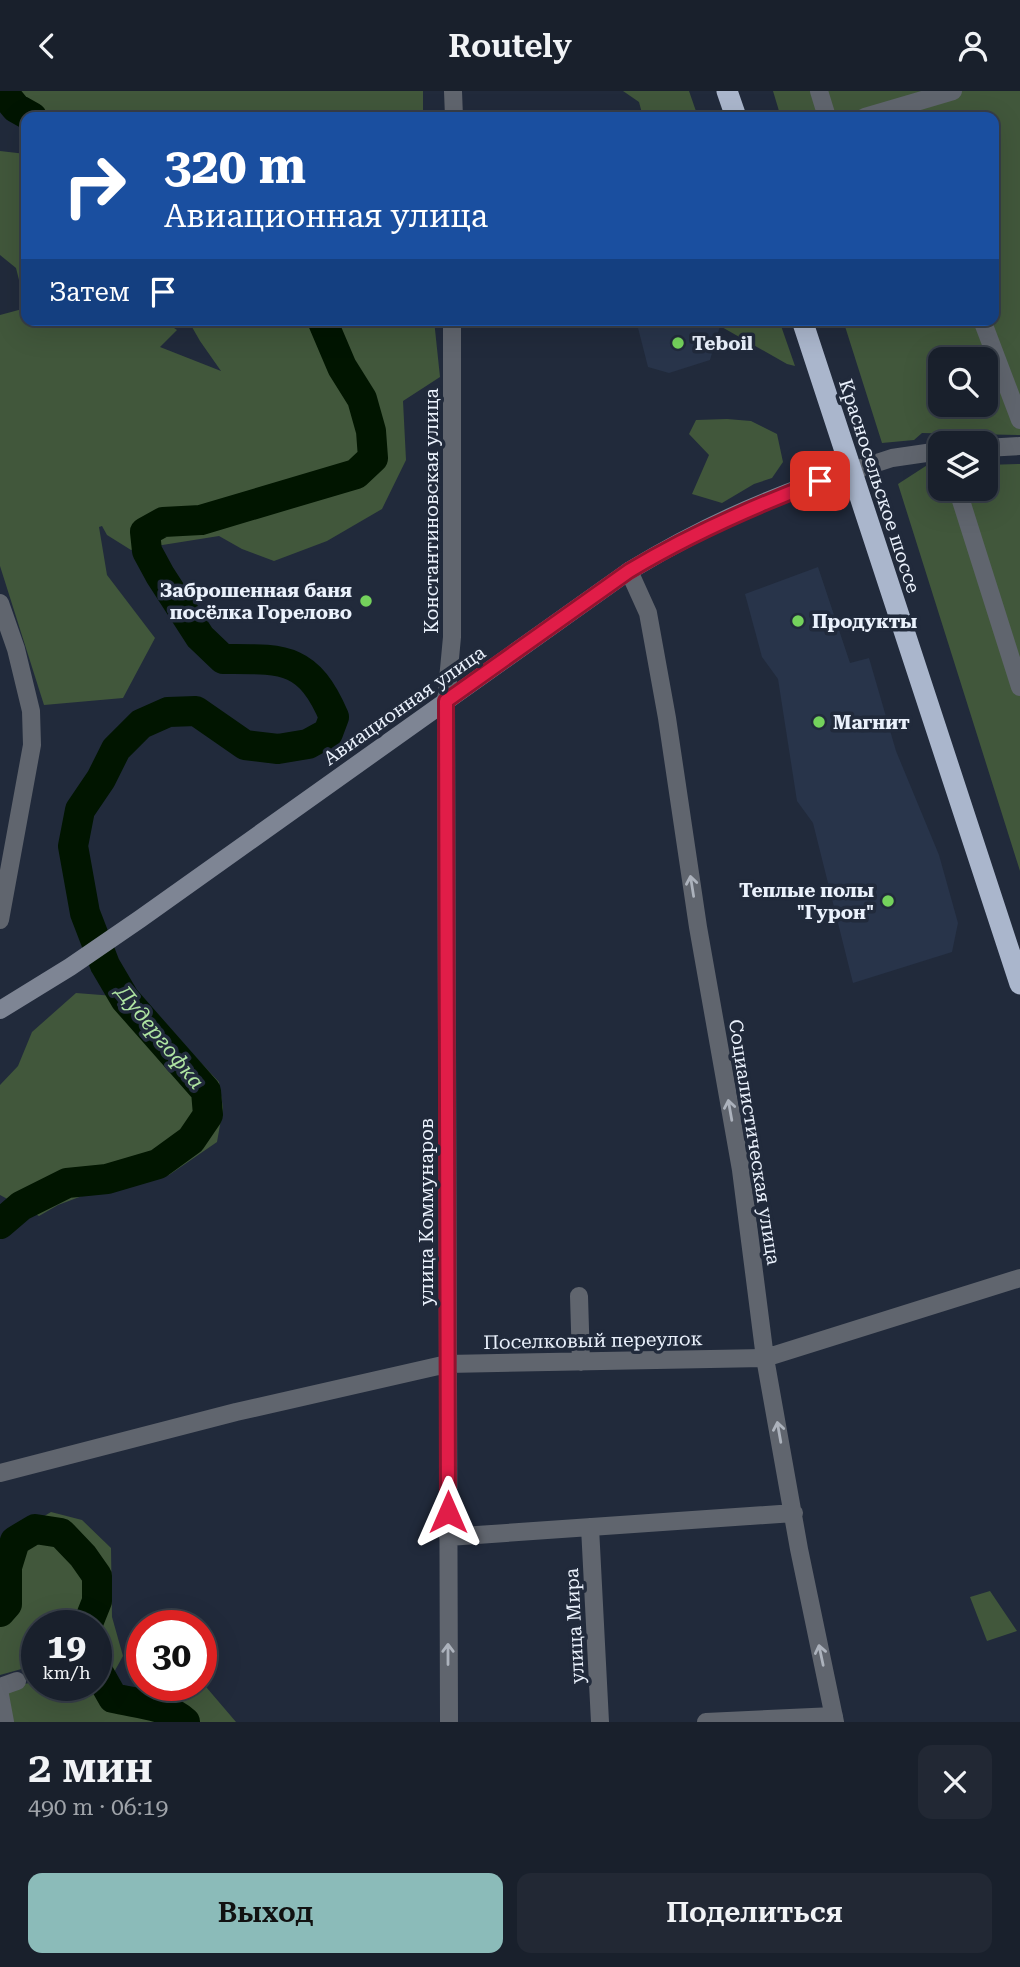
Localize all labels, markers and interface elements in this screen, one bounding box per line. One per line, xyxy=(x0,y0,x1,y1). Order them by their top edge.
icon: back xyxy=(28,27,66,65)
text: Routely xyxy=(448,27,572,65)
icon: person xyxy=(954,27,992,65)
text: 320 m xyxy=(164,138,306,195)
icon: right xyxy=(49,140,140,231)
text: Авиационная улица xyxy=(164,197,488,235)
icon: arrive xyxy=(144,273,182,311)
text: Затем xyxy=(49,277,130,307)
place label: Teboil xyxy=(692,332,753,355)
marker: Teboil xyxy=(670,335,686,351)
map controls xyxy=(928,347,998,501)
button: search xyxy=(928,347,998,417)
street label: Красносельское шоссе xyxy=(834,376,925,596)
street label: Константиновская улица xyxy=(420,388,443,634)
button: layers xyxy=(928,431,998,501)
pin xyxy=(790,451,850,511)
icon: arrive xyxy=(801,462,839,500)
place label: Заброшенная баня посёлка Горелово xyxy=(160,579,352,624)
marker: Заброшенная баня посёлка Горелово xyxy=(358,593,374,609)
place label: Продукты xyxy=(812,610,917,633)
marker: Продукты xyxy=(790,613,806,629)
street label: Авиационная улица xyxy=(319,640,490,770)
place label: Магнит xyxy=(833,711,910,734)
marker: Магнит xyxy=(811,714,827,730)
one-way arrow xyxy=(685,875,698,898)
place label: Теплые полы "Гурон" xyxy=(739,879,874,924)
marker: Теплые полы "Гурон" xyxy=(880,893,896,909)
water label: Дудергофка xyxy=(110,979,209,1094)
street label: Социалистическая улица xyxy=(724,1018,785,1267)
one-way arrow xyxy=(723,1099,737,1122)
street label: улица Коммунаров xyxy=(415,1118,438,1306)
street label: Поселковый переулок xyxy=(483,1327,703,1354)
one-way arrow xyxy=(771,1421,785,1444)
position arrow xyxy=(411,1475,485,1549)
street label: улица Мира xyxy=(560,1567,589,1685)
speed limit sign: 30 xyxy=(126,1610,217,1701)
text: 19 xyxy=(47,1626,86,1667)
one-way arrow xyxy=(441,1643,455,1666)
one-way arrow xyxy=(814,1644,828,1667)
text: km/h xyxy=(42,1662,91,1683)
text: 2 мин xyxy=(28,1743,153,1792)
button: close xyxy=(918,1745,992,1819)
text: 490 m · 06:19 xyxy=(28,1794,168,1821)
button: Выход xyxy=(28,1873,503,1953)
button: Поделиться xyxy=(517,1873,992,1953)

